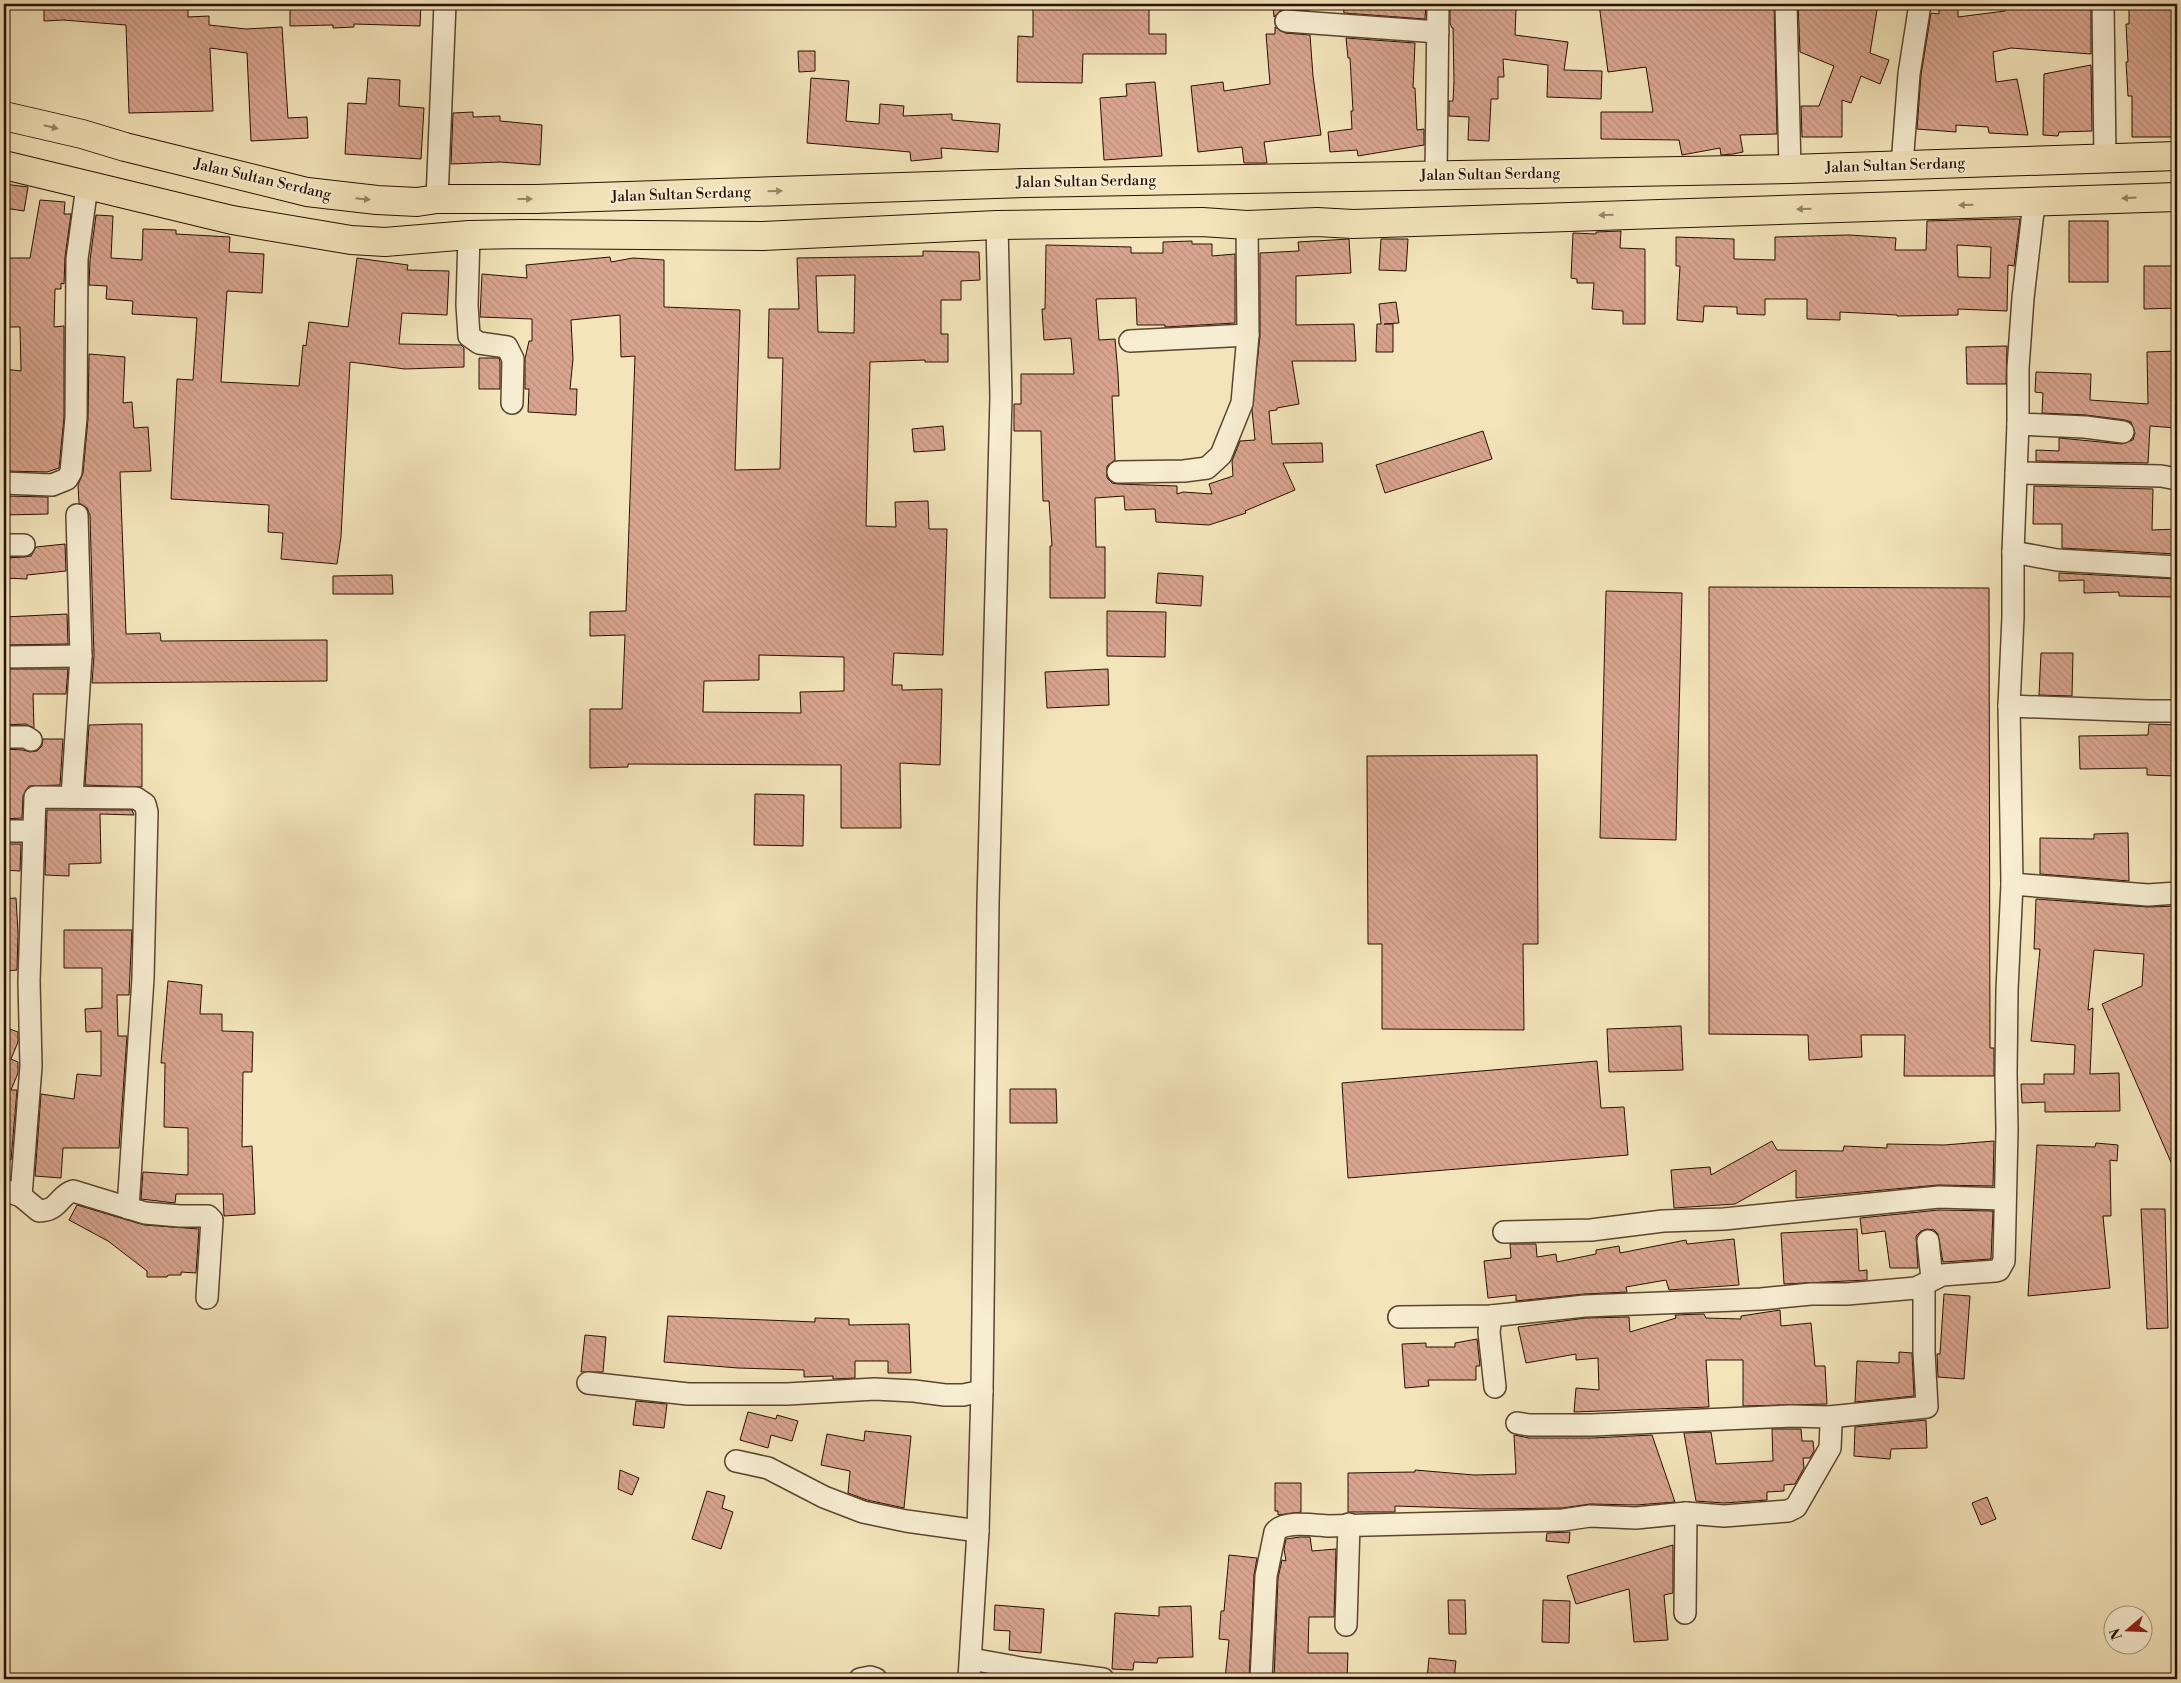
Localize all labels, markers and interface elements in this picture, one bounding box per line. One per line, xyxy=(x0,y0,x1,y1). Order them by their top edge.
one-way arrow xyxy=(44,123,59,131)
street label: Jalan Sultan Serdang xyxy=(191,154,334,205)
street label: Jalan Sultan Serdang xyxy=(1824,154,1966,177)
street label: Jalan Sultan Serdang xyxy=(1419,164,1560,185)
street label: Jalan Sultan Serdang xyxy=(1015,171,1156,192)
street label: Jalan Sultan Serdang xyxy=(610,183,752,206)
one-way arrow xyxy=(767,187,783,195)
one-way arrow xyxy=(355,195,371,203)
one-way arrow xyxy=(517,195,533,203)
one-way arrow xyxy=(2120,195,2136,203)
one-way arrow xyxy=(1958,201,1974,209)
one-way arrow xyxy=(1795,205,1811,213)
one-way arrow xyxy=(1598,211,1614,219)
north arrow xyxy=(2104,1606,2154,1656)
text: N xyxy=(2106,1626,2127,1642)

